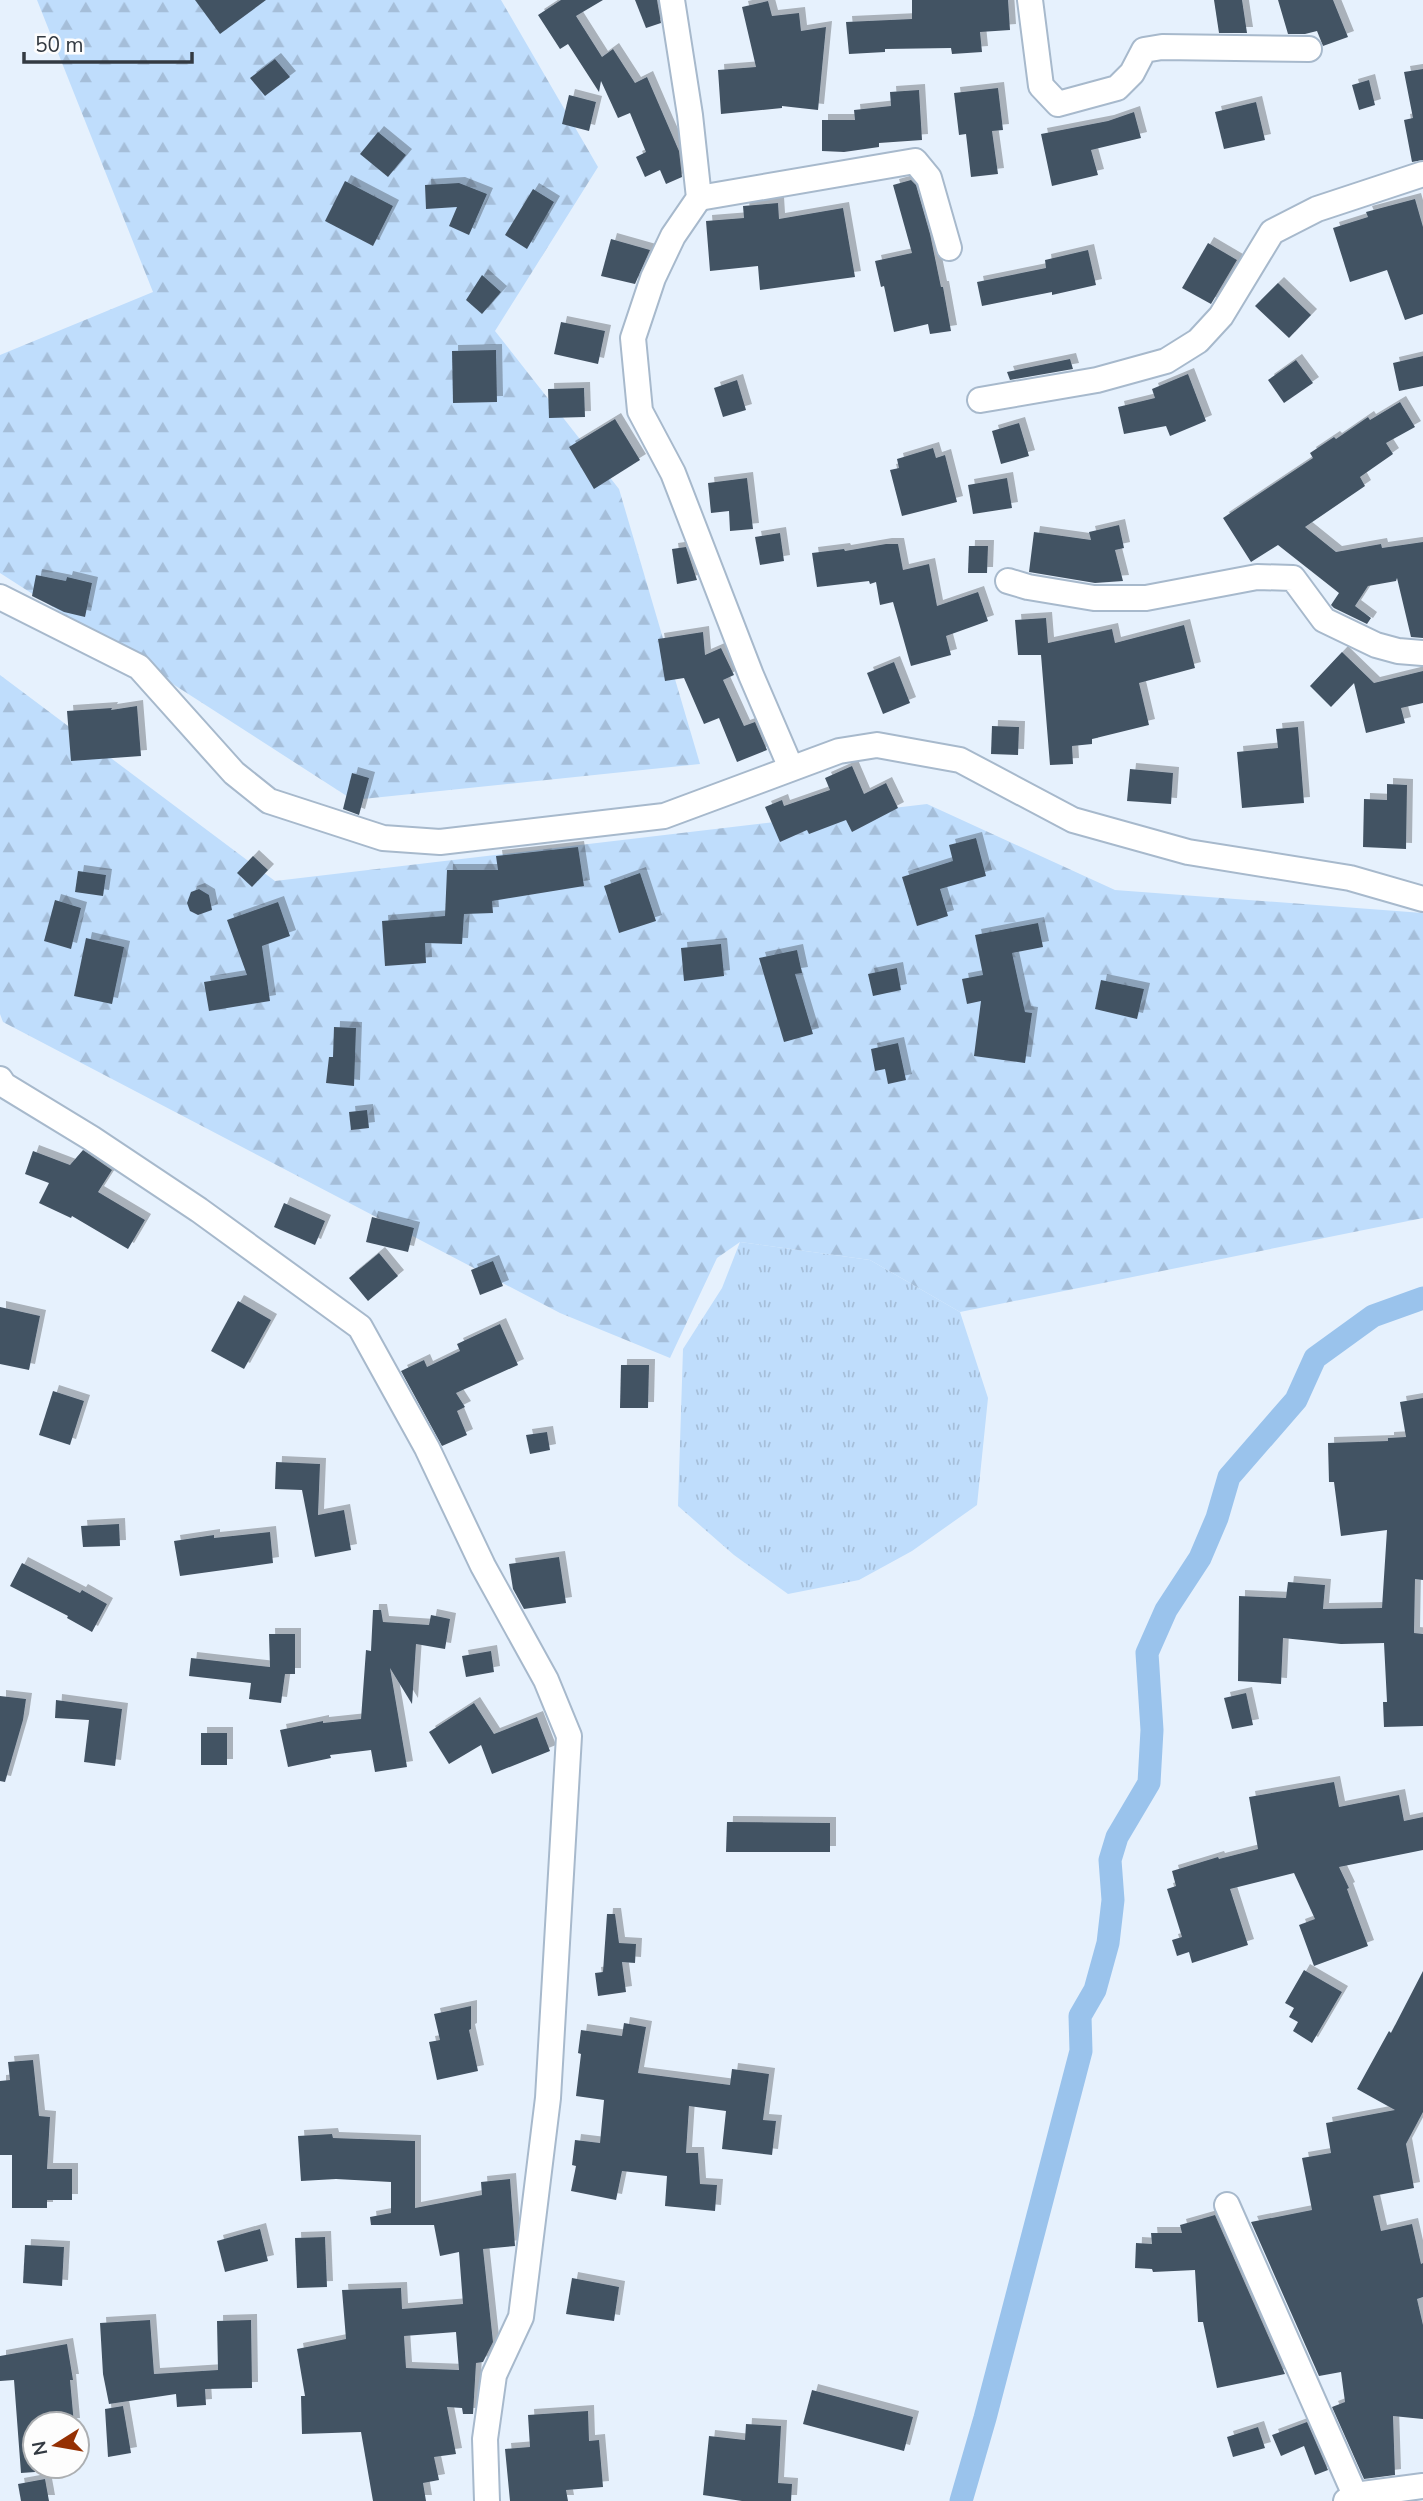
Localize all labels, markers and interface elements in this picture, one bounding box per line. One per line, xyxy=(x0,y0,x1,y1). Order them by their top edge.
scale bar xyxy=(24,21,192,65)
text: 50 m xyxy=(35,31,84,59)
north arrow xyxy=(21,2410,91,2480)
text: N xyxy=(26,2439,54,2458)

